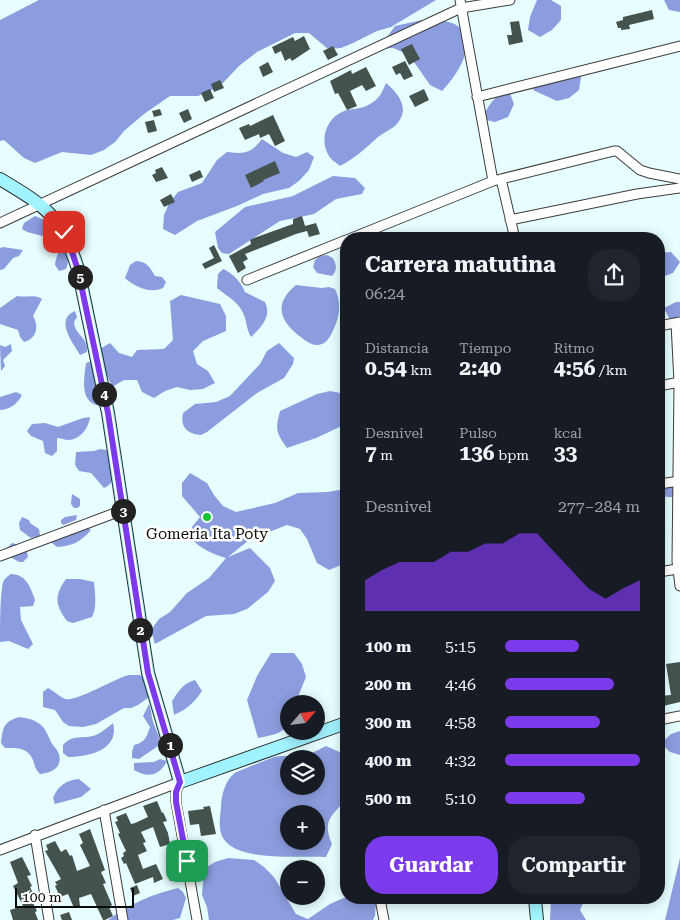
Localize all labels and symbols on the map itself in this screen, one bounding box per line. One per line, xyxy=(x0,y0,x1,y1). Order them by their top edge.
pin xyxy=(43,211,85,253)
pin: 5 xyxy=(68,264,92,290)
pin: 4 xyxy=(92,382,116,406)
pin: 3 xyxy=(110,498,136,524)
marker: Gomeria Ita Poty xyxy=(201,511,213,523)
place label: Gomeria Ita Poty xyxy=(146,525,268,543)
pin: 2 xyxy=(128,618,152,642)
north arrow xyxy=(280,695,325,740)
pin: 1 xyxy=(158,732,182,758)
pin xyxy=(166,840,208,882)
scale bar xyxy=(15,885,134,908)

